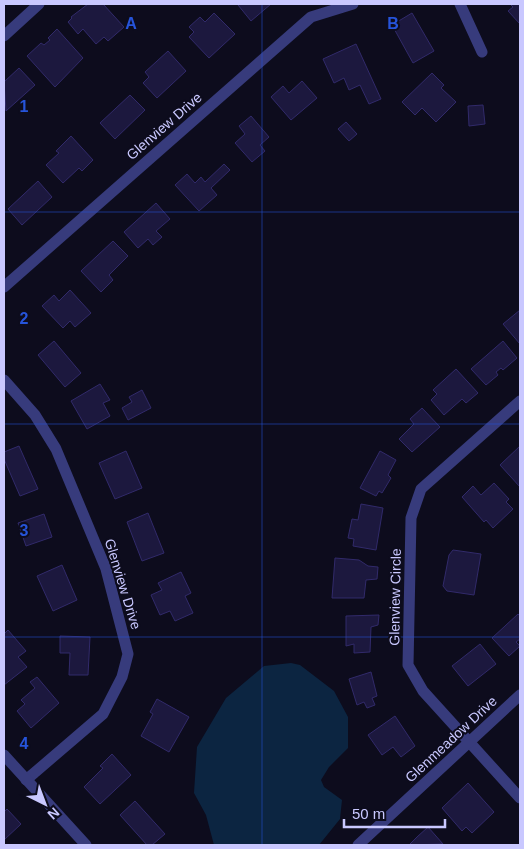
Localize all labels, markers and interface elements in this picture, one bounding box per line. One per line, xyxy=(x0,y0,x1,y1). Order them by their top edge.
text: A xyxy=(125,15,137,32)
text: B xyxy=(387,15,399,32)
street label: Glenview Drive xyxy=(123,89,205,163)
text: 1 xyxy=(20,98,29,115)
text: 2 xyxy=(20,310,29,327)
text: 3 xyxy=(20,522,29,539)
street label: Glenview Drive xyxy=(102,537,144,632)
street label: Glenview Circle xyxy=(386,548,404,646)
street label: Glenmeadow Drive xyxy=(402,692,500,785)
text: 4 xyxy=(20,735,29,752)
north arrow xyxy=(20,779,70,829)
scale bar xyxy=(344,796,445,828)
text: N xyxy=(45,804,63,823)
text: 50 m xyxy=(352,805,385,822)

